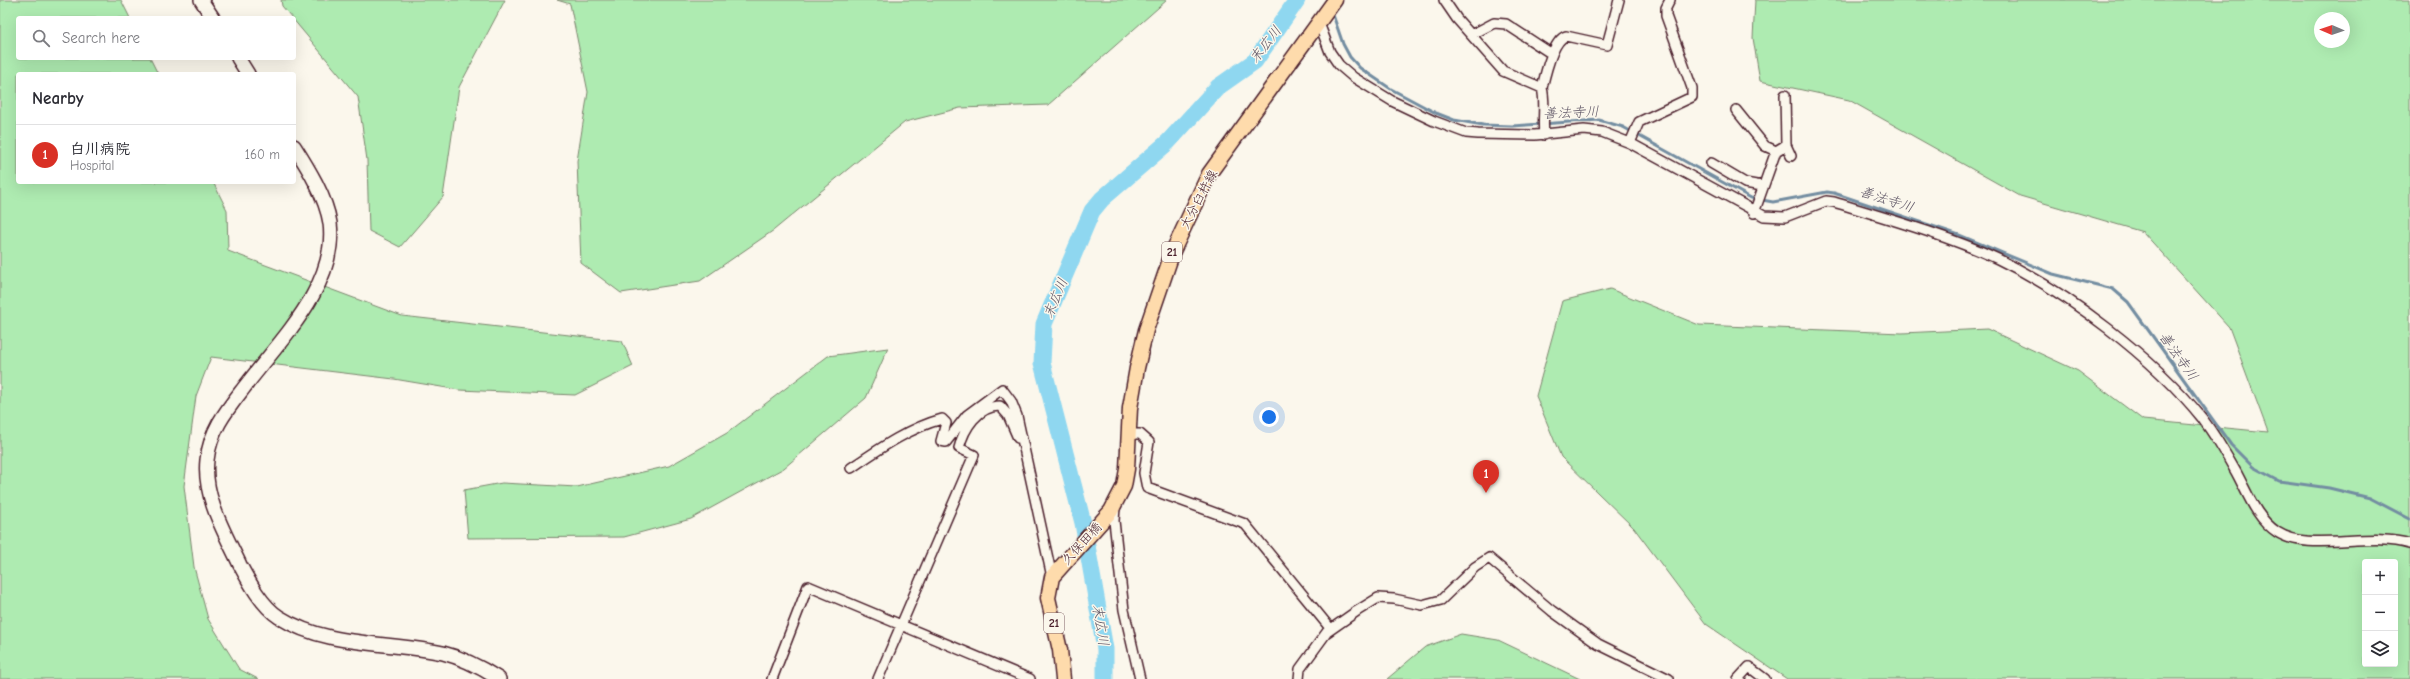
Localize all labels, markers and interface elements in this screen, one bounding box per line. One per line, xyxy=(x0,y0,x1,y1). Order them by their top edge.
north arrow xyxy=(2314,12,2350,48)
search box xyxy=(16,16,296,60)
water label: 末広川 xyxy=(1246,23,1285,66)
icon: search xyxy=(30,27,52,49)
text: Search here xyxy=(62,29,140,47)
text: Nearby xyxy=(32,89,83,108)
water label: 善法寺川 xyxy=(1543,103,1599,122)
text: 白川病院 xyxy=(70,140,130,158)
text: 1 xyxy=(42,147,48,162)
text: 160 m xyxy=(245,147,280,162)
text: Hospital xyxy=(70,158,114,173)
street label: 大分臼杵線 xyxy=(1177,166,1221,231)
water label: 善法寺川 xyxy=(1858,183,1916,216)
road number: 21 xyxy=(1162,242,1182,262)
water label: 末広川 xyxy=(1039,276,1071,321)
water label: 善法寺川 xyxy=(2156,328,2202,384)
your location xyxy=(1259,407,1279,427)
pin: 1 xyxy=(1473,460,1499,493)
street label: 久保田橋 xyxy=(1058,519,1105,567)
map controls xyxy=(2362,559,2398,667)
button: + xyxy=(2362,559,2398,595)
button: − xyxy=(2362,595,2398,631)
water label: 末広川 xyxy=(1089,603,1112,647)
road number: 21 xyxy=(1044,613,1064,633)
button: layers xyxy=(2362,631,2398,667)

